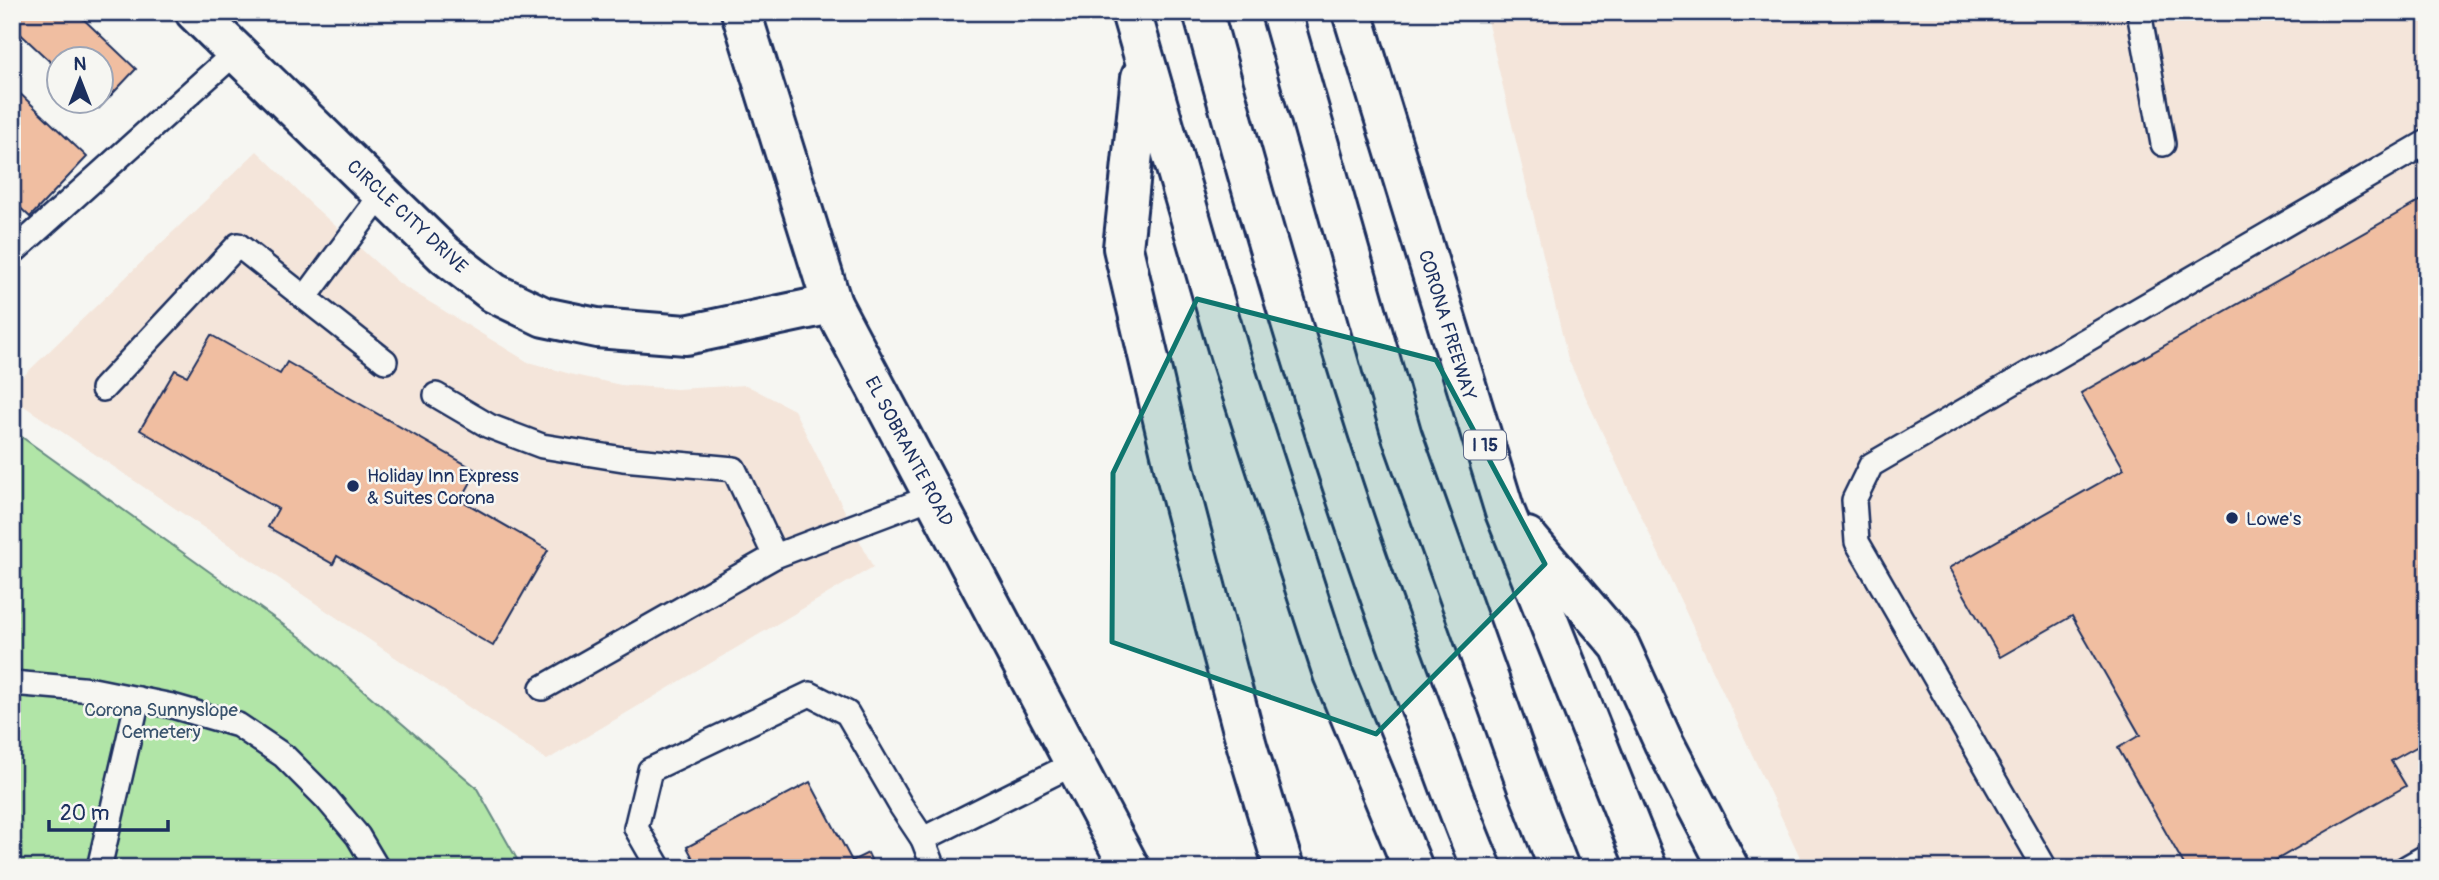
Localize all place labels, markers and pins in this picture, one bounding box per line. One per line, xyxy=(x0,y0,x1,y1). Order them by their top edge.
place label: Holiday Inn Express & Suites Corona xyxy=(367,464,519,510)
marker: Holiday Inn Express & Suites Corona xyxy=(345,478,361,494)
place label: Lowe's xyxy=(2246,507,2302,531)
marker: Lowe's xyxy=(2224,510,2240,526)

